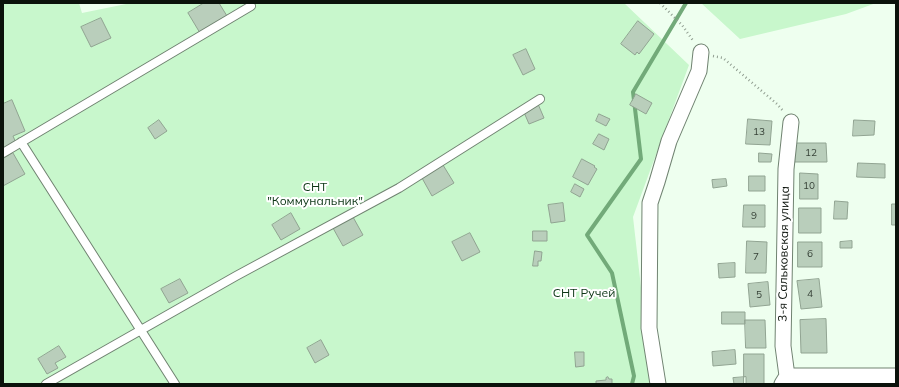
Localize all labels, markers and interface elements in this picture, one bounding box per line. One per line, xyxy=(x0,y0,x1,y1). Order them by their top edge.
house number: 13 xyxy=(753,126,765,138)
house number: 12 xyxy=(805,147,817,159)
park label: СНТ "Коммунальник" xyxy=(267,180,363,208)
house number: 10 xyxy=(803,180,815,192)
street label: 3-я Сальковская улица xyxy=(776,186,792,322)
house number: 9 xyxy=(751,210,757,222)
house number: 6 xyxy=(807,248,813,260)
house number: 7 xyxy=(753,251,759,263)
park label: СНТ Ручей xyxy=(553,286,615,300)
house number: 4 xyxy=(807,288,813,300)
house number: 5 xyxy=(756,289,762,301)

